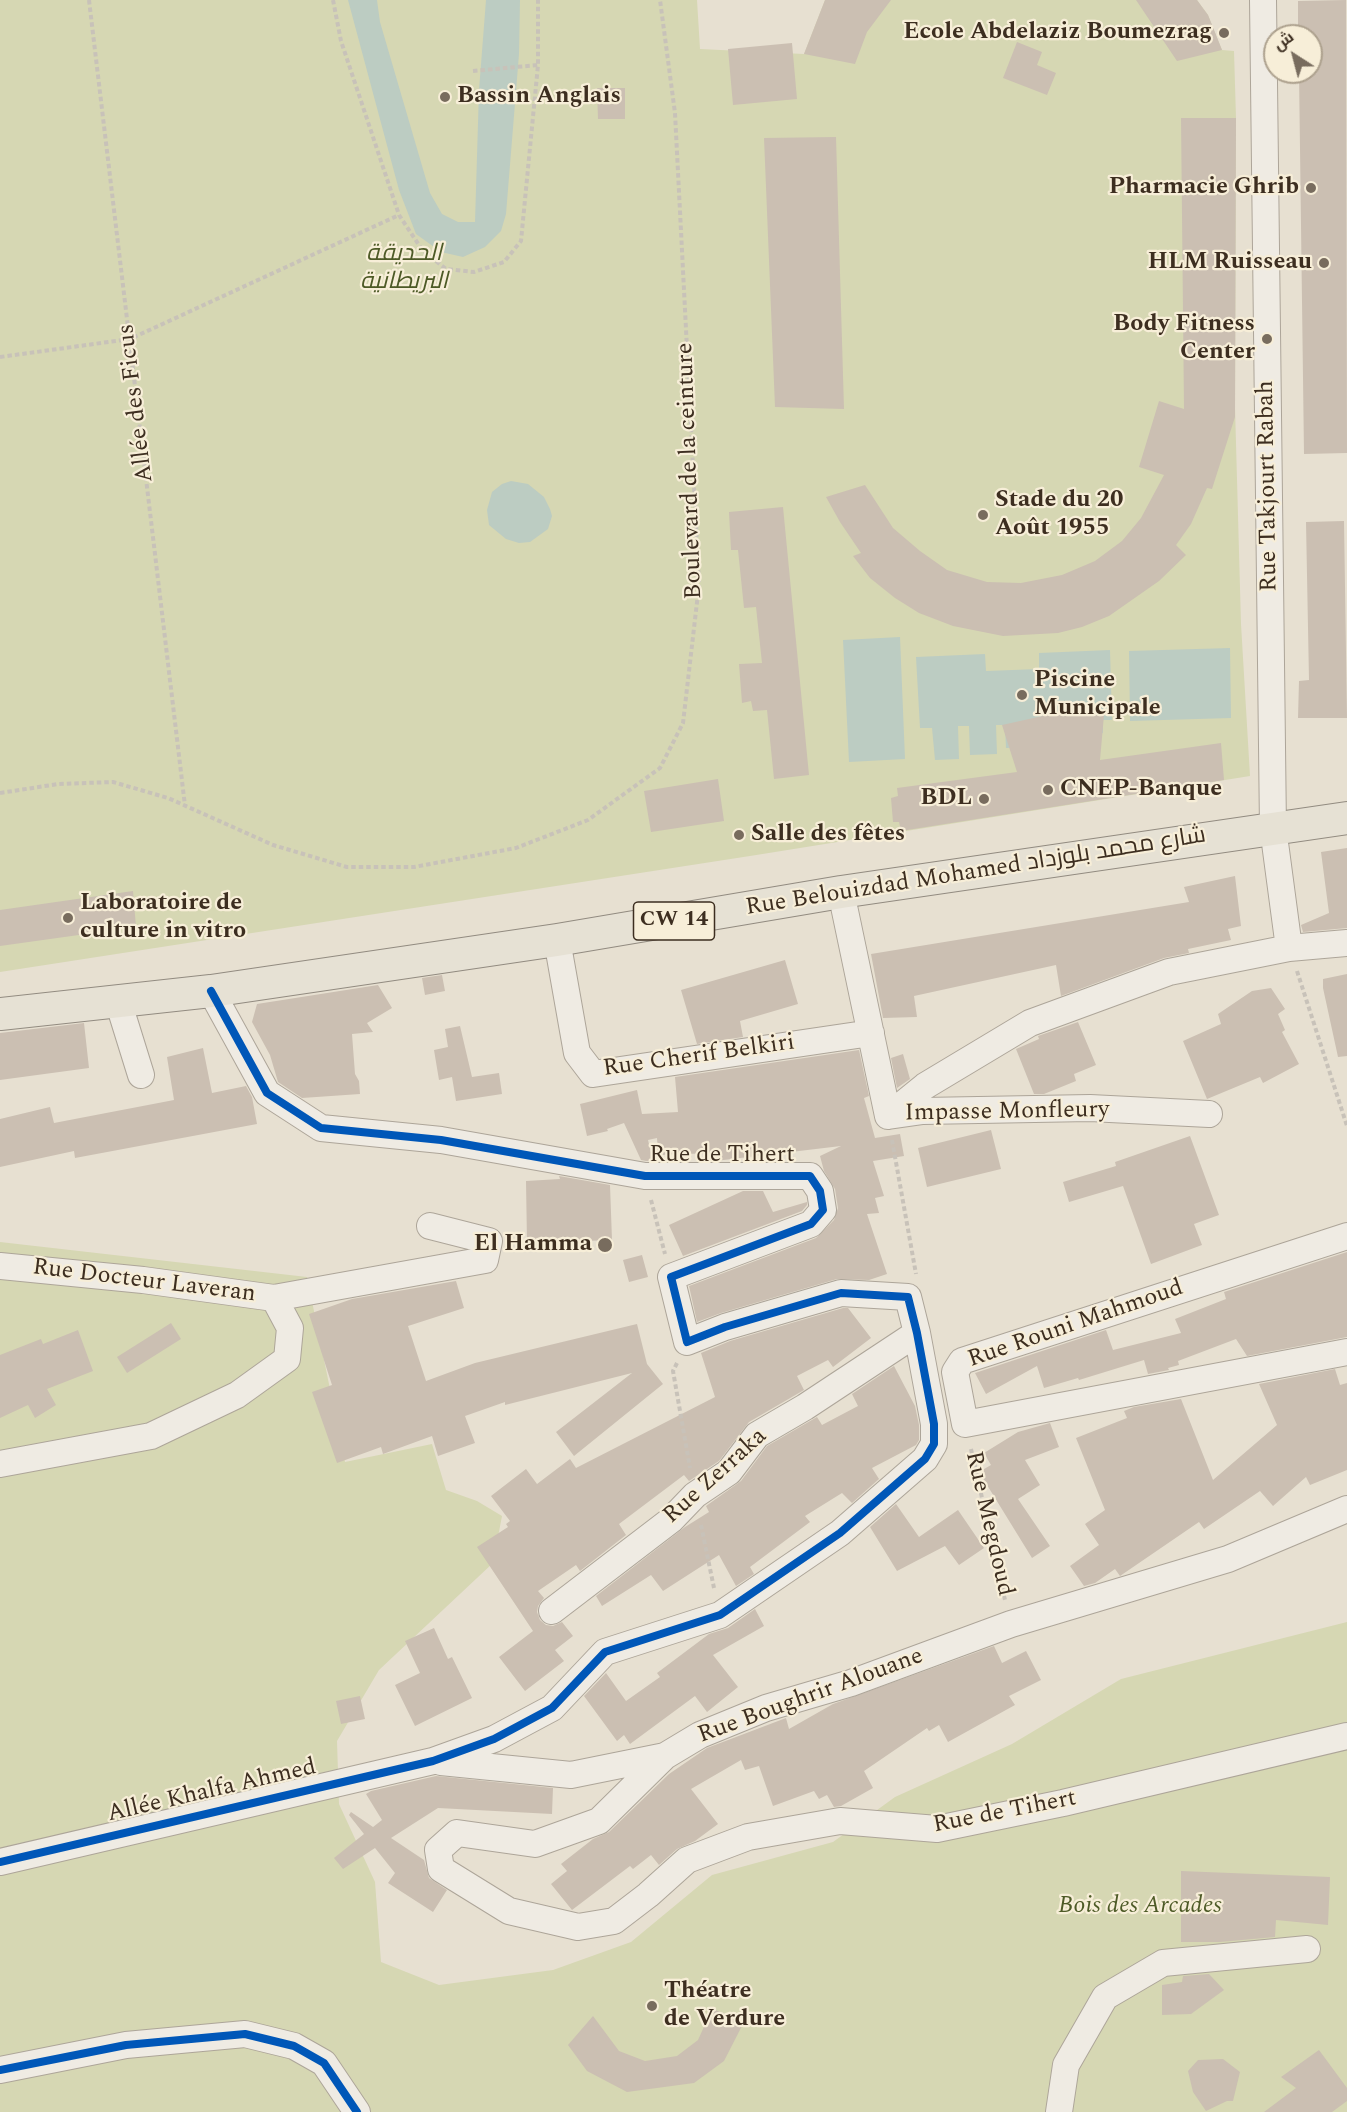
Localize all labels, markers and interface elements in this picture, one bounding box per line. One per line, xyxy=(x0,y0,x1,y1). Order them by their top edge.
place label: Ecole Abdelaziz Boumezrag xyxy=(903,19,1212,47)
north arrow xyxy=(1263,24,1323,84)
text: ش xyxy=(1268,25,1299,57)
marker: Ecole Abdelaziz Boumezrag xyxy=(1217,26,1231,40)
place label: Bassin Anglais xyxy=(457,83,621,111)
marker: Bassin Anglais xyxy=(438,90,452,104)
place label: Pharmacie Ghrib xyxy=(1109,174,1299,202)
marker: Pharmacie Ghrib xyxy=(1304,181,1318,195)
park label: الحديقة البريطانية xyxy=(360,241,448,297)
place label: HLM Ruisseau xyxy=(1148,249,1312,277)
marker: HLM Ruisseau xyxy=(1317,256,1331,270)
place label: Body Fitness Center xyxy=(1113,311,1255,367)
street label: Allée des Ficus xyxy=(113,322,161,484)
marker: Body Fitness Center xyxy=(1260,332,1274,346)
street label: Boulevard de la ceinture xyxy=(672,342,710,600)
street label: Rue Takjourt Rabah xyxy=(1253,380,1285,592)
place label: Stade du 20 Août 1955 xyxy=(995,487,1123,543)
marker: Stade du 20 Août 1955 xyxy=(976,508,990,522)
place label: Piscine Municipale xyxy=(1034,667,1161,723)
marker: Piscine Municipale xyxy=(1015,688,1029,702)
place label: CNEP-Banque xyxy=(1060,776,1222,804)
marker: CNEP-Banque xyxy=(1041,783,1055,797)
place label: BDL xyxy=(920,785,972,813)
marker: BDL xyxy=(977,792,991,806)
place label: Salle des fêtes xyxy=(751,821,905,849)
street label: Rue Belouizdad Mohamed شارع محمد بلوزداد xyxy=(744,822,1208,924)
marker: Salle des fêtes xyxy=(732,828,746,842)
place label: Laboratoire de culture in vitro xyxy=(80,890,246,946)
road number: CW 14 xyxy=(634,902,714,940)
marker: Laboratoire de culture in vitro xyxy=(61,911,75,925)
street label: Rue Cherif Belkiri xyxy=(601,1029,797,1085)
street label: Impasse Monfleury xyxy=(904,1097,1110,1129)
street label: Rue de Tihert xyxy=(649,1142,795,1170)
place label: El Hamma xyxy=(474,1231,592,1259)
marker: El Hamma xyxy=(596,1236,614,1254)
street label: Rue Docteur Laveran xyxy=(31,1254,257,1310)
street label: Rue Rouni Mahmoud xyxy=(965,1275,1187,1375)
street label: Rue Zerraka xyxy=(658,1423,774,1531)
street label: Rue Megdoud xyxy=(957,1449,1019,1599)
street label: Rue Boughrir Alouane xyxy=(695,1643,927,1751)
street label: Allée Khalfa Ahmed xyxy=(105,1754,319,1830)
street label: Rue de Tihert xyxy=(931,1785,1079,1841)
park label: Bois des Arcades xyxy=(1058,1893,1222,1921)
place label: Théatre de Verdure xyxy=(664,1978,785,2034)
marker: Théatre de Verdure xyxy=(645,1999,659,2013)

